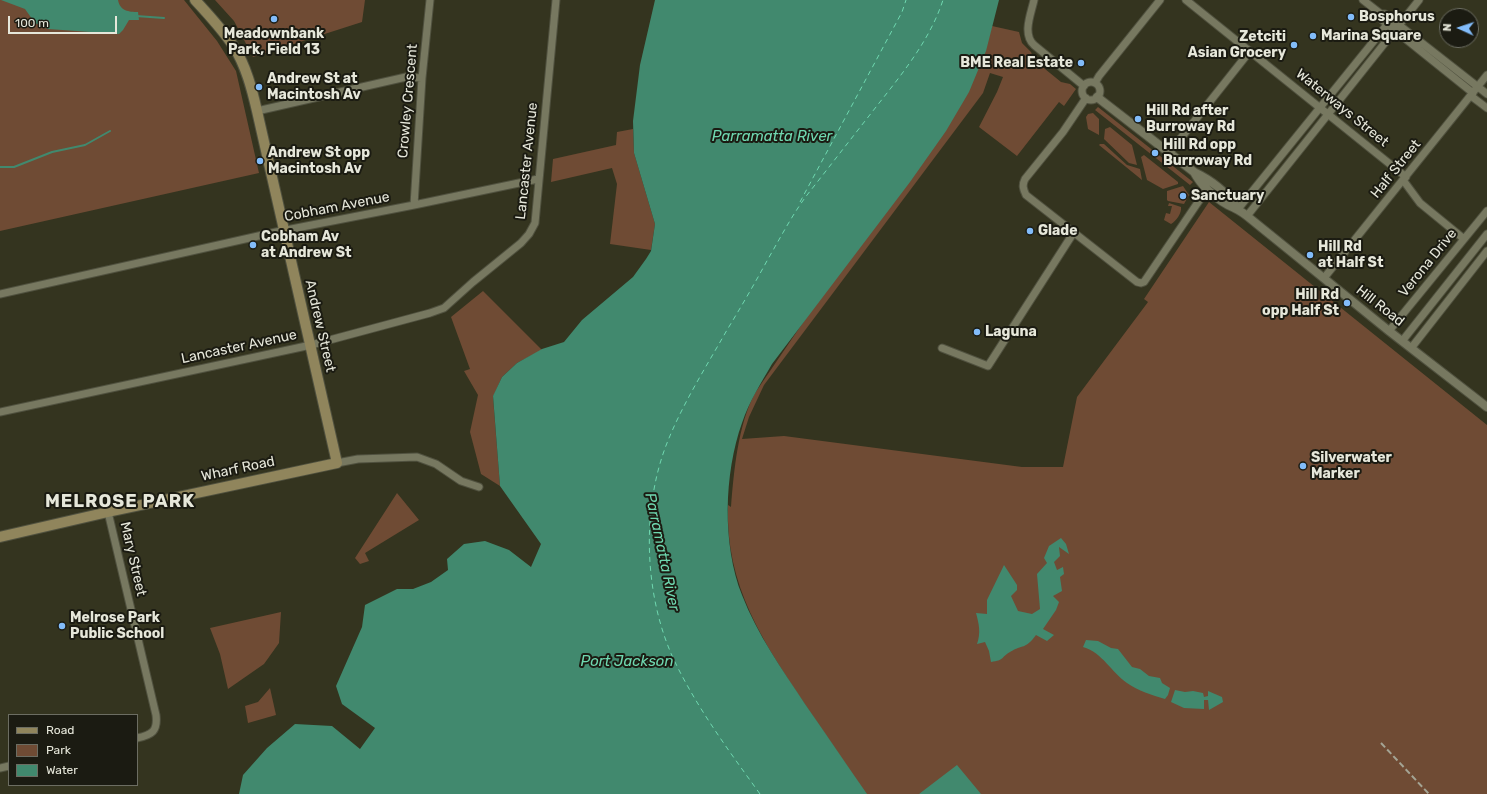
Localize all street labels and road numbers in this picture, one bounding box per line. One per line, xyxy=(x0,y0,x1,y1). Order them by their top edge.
street label: Crowley Crescent xyxy=(395,43,421,159)
street label: Waterways Street xyxy=(1292,65,1392,151)
street label: Lancaster Avenue xyxy=(512,102,542,220)
street label: Half Street xyxy=(1367,136,1425,202)
street label: Cobham Avenue xyxy=(283,189,391,225)
street label: Verona Drive xyxy=(1395,226,1461,300)
street label: Andrew Street xyxy=(301,278,339,374)
street label: Hill Road xyxy=(1352,282,1408,330)
street label: Lancaster Avenue xyxy=(180,327,298,367)
street label: Wharf Road xyxy=(200,453,276,485)
street label: Mary Street xyxy=(116,520,150,598)

